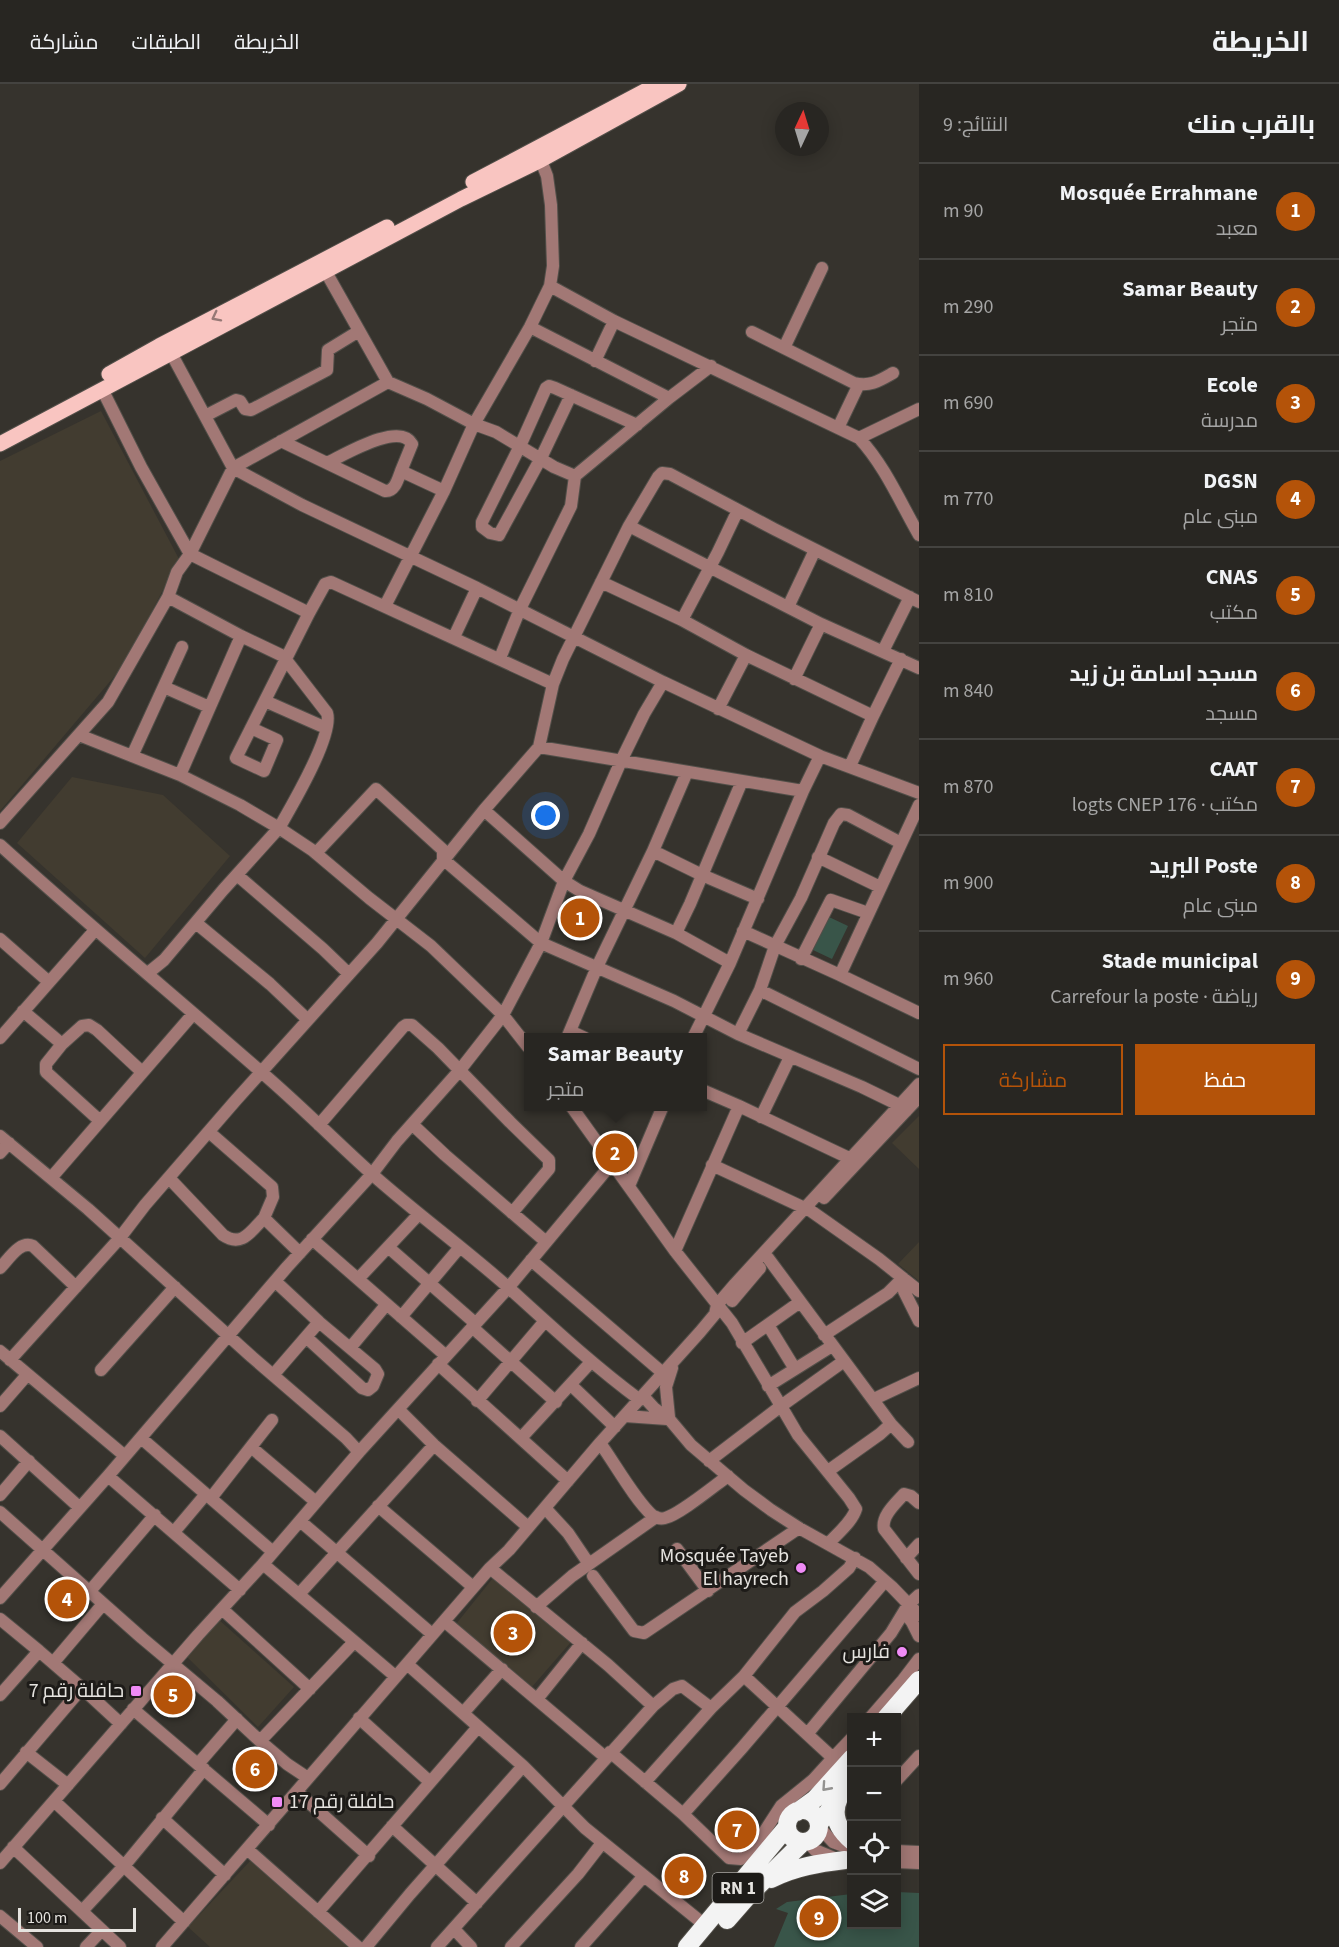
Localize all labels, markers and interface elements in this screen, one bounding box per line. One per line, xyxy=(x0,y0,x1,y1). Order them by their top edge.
text: الخريطة xyxy=(1212,22,1309,62)
text: مشاركة xyxy=(30,27,99,57)
text: الطبقات xyxy=(132,27,201,57)
text: الخريطة xyxy=(234,27,300,57)
north arrow xyxy=(775,102,829,156)
text: بالقرب منك xyxy=(1187,106,1315,143)
text: النتائج: 9 xyxy=(943,111,1008,139)
text: Mosquée Errahmane xyxy=(1060,177,1258,209)
text: 90 m xyxy=(943,197,983,225)
text: 1 xyxy=(1290,197,1301,225)
text: معبد xyxy=(1216,215,1258,243)
text: Samar Beauty xyxy=(1122,273,1258,305)
text: 290 m xyxy=(943,293,993,321)
text: 2 xyxy=(1290,293,1301,321)
one-way arrow xyxy=(211,309,222,321)
text: متجر xyxy=(1221,311,1258,339)
text: Ecole xyxy=(1207,369,1258,401)
text: 690 m xyxy=(943,389,993,417)
text: 3 xyxy=(1290,389,1301,417)
text: مدرسة xyxy=(1201,407,1258,435)
text: DGSN xyxy=(1203,465,1258,497)
text: 770 m xyxy=(943,485,993,513)
text: 4 xyxy=(1290,485,1301,513)
text: مبنى عام xyxy=(1183,503,1258,531)
text: CNAS xyxy=(1206,561,1258,593)
text: 810 m xyxy=(943,581,993,609)
text: 5 xyxy=(1290,581,1301,609)
text: مكتب xyxy=(1210,599,1258,627)
text: مسجد اسامة بن زيد xyxy=(1069,658,1258,690)
text: 840 m xyxy=(943,677,993,705)
text: 6 xyxy=(1290,677,1301,705)
text: مسجد xyxy=(1205,700,1258,728)
text: CAAT xyxy=(1209,753,1258,785)
text: 870 m xyxy=(943,773,993,801)
text: 7 xyxy=(1290,773,1301,801)
text: مكتب · 176 logts CNEP xyxy=(1072,791,1258,819)
your location xyxy=(531,801,560,830)
text: Poste البريد xyxy=(1149,850,1258,882)
text: 900 m xyxy=(943,869,993,897)
text: 8 xyxy=(1290,869,1301,897)
text: مبنى عام xyxy=(1183,892,1258,920)
pin: 1 xyxy=(560,896,600,940)
text: Stade municipal xyxy=(1102,945,1258,977)
text: 960 m xyxy=(943,965,993,993)
text: 9 xyxy=(1290,965,1301,993)
text: رياضة · Carrefour la poste xyxy=(1050,983,1258,1011)
popup xyxy=(524,1033,707,1111)
text: Samar Beauty xyxy=(548,1038,683,1070)
button: مشاركة xyxy=(943,1044,1123,1115)
button: حفظ xyxy=(1135,1044,1315,1115)
text: متجر xyxy=(548,1076,584,1104)
pin: 2 xyxy=(596,1130,634,1176)
place label: Mosquée Tayeb El hayrech xyxy=(660,1542,789,1593)
marker: Mosquée Tayeb El hayrech xyxy=(794,1561,808,1575)
pin: 4 xyxy=(48,1576,86,1622)
pin: 3 xyxy=(494,1610,532,1656)
place label: فارس xyxy=(842,1638,890,1666)
marker: فارس xyxy=(895,1645,909,1659)
pin: 5 xyxy=(154,1672,192,1718)
place label: حافلة رقم 7 xyxy=(29,1677,124,1705)
marker: حافلة رقم 7 xyxy=(129,1684,143,1698)
map controls xyxy=(847,1713,901,1929)
button: + xyxy=(847,1713,901,1767)
pin: 6 xyxy=(236,1746,274,1792)
button: − xyxy=(847,1767,901,1821)
one-way arrow xyxy=(822,1781,833,1791)
place label: حافلة رقم 17 xyxy=(289,1788,394,1816)
marker: حافلة رقم 17 xyxy=(270,1795,284,1809)
pin: 7 xyxy=(718,1808,756,1852)
button: locate xyxy=(847,1821,901,1875)
pin: 8 xyxy=(664,1854,704,1898)
road number: RN 1 xyxy=(712,1873,764,1903)
button: layers xyxy=(847,1875,901,1929)
pin: 9 xyxy=(800,1896,838,1940)
scale bar xyxy=(18,1905,136,1932)
text: 100 m xyxy=(27,1907,67,1929)

